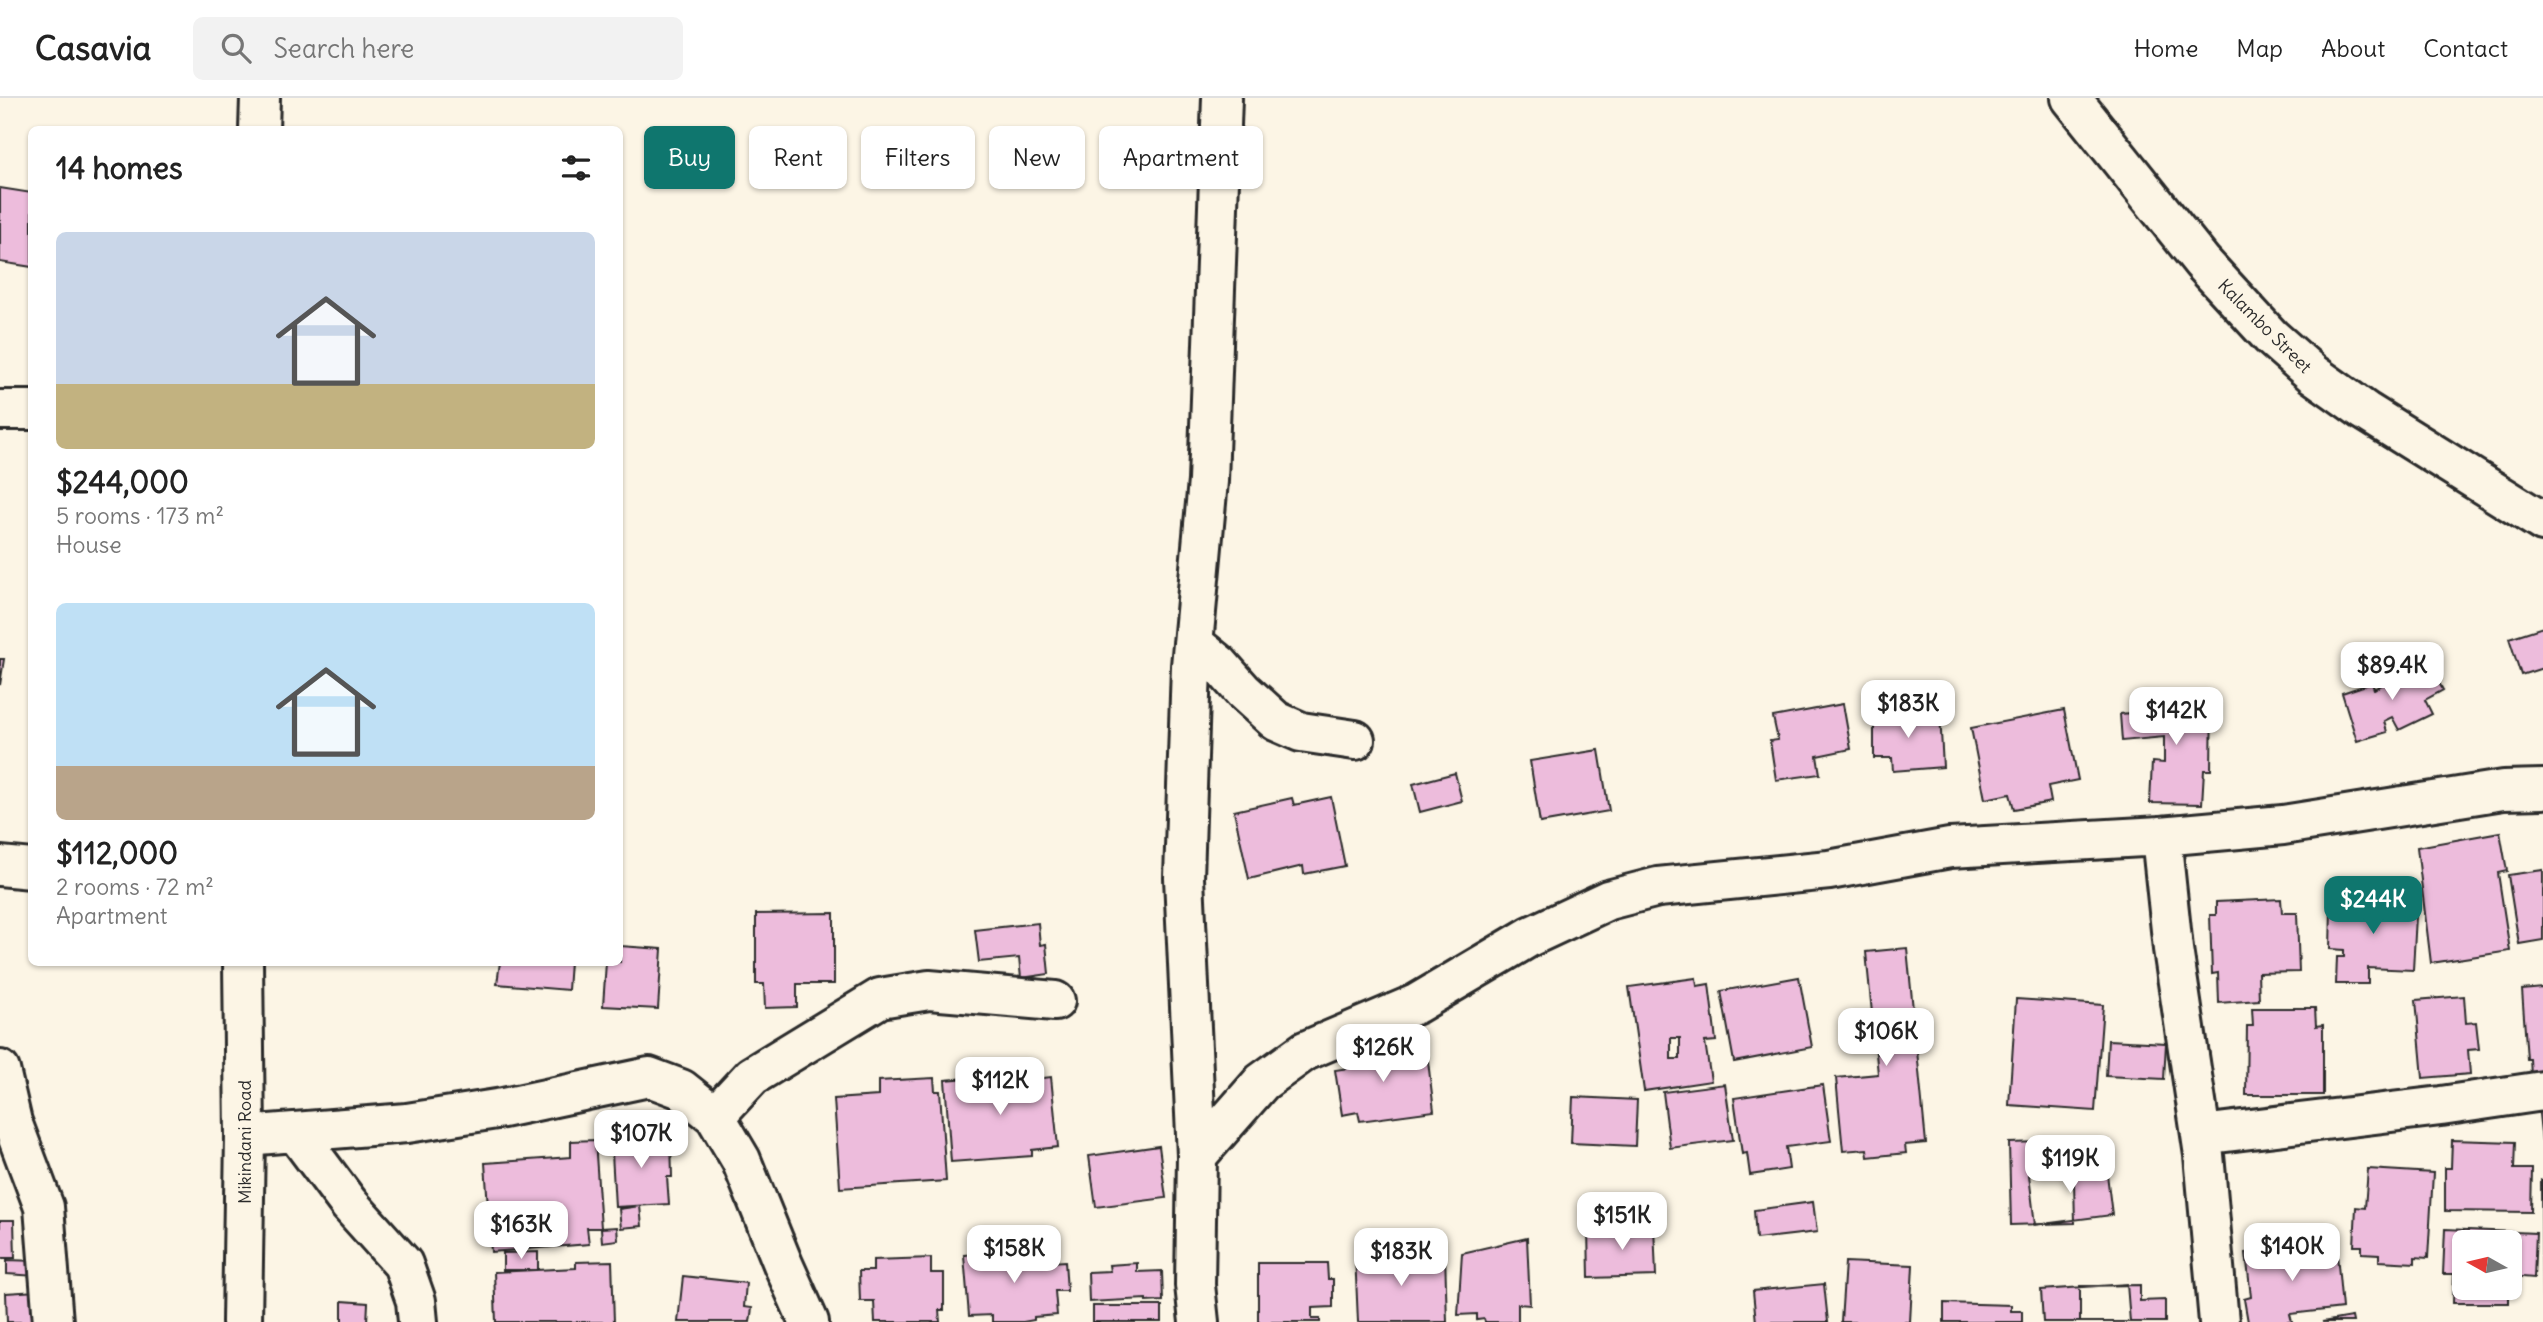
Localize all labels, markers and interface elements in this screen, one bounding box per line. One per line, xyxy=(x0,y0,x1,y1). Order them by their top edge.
search box xyxy=(193,17,683,80)
text: Casavia xyxy=(35,27,151,69)
icon: search xyxy=(217,29,255,67)
text: Search here xyxy=(273,32,414,65)
text: Home xyxy=(2134,33,2198,63)
text: Map xyxy=(2236,33,2283,63)
text: About xyxy=(2321,33,2385,63)
text: Contact xyxy=(2423,33,2508,63)
chip: Buy xyxy=(644,126,735,189)
chip: Rent xyxy=(749,126,847,189)
chip: Filters xyxy=(861,126,975,189)
chip: New xyxy=(989,126,1085,189)
chip: Apartment xyxy=(1099,126,1263,189)
text: 14 homes xyxy=(56,149,183,187)
icon: filters xyxy=(557,149,595,187)
street label: Kalambo Street xyxy=(2213,274,2317,378)
icon: home xyxy=(263,278,389,404)
text: $244,000 xyxy=(56,463,189,501)
text: 5 rooms · 173 m² xyxy=(56,501,224,530)
text: House xyxy=(56,530,122,559)
pin: $89.4K xyxy=(2335,642,2449,702)
icon: home xyxy=(263,649,389,775)
text: $89.4K xyxy=(2357,650,2427,679)
pin: $183K xyxy=(1859,680,1957,740)
text: $183K xyxy=(1877,688,1939,717)
pin: $142K xyxy=(2127,688,2225,747)
text: $142K xyxy=(2145,695,2207,724)
text: $112,000 xyxy=(56,834,178,872)
text: 2 rooms · 72 m² xyxy=(56,872,214,901)
pin: $244K xyxy=(2324,876,2422,936)
text: $244K xyxy=(2340,884,2406,913)
text: Apartment xyxy=(56,901,168,930)
pin: $106K xyxy=(1837,1009,1935,1068)
text: $106K xyxy=(1854,1016,1918,1045)
pin: $126K xyxy=(1334,1024,1432,1084)
text: $126K xyxy=(1352,1032,1414,1061)
pin: $112K xyxy=(951,1058,1049,1117)
text: $112K xyxy=(971,1065,1029,1094)
street label: Mikindani Road xyxy=(233,1080,256,1204)
pin: $107K xyxy=(592,1110,690,1170)
text: $107K xyxy=(610,1118,672,1147)
pin: $119K xyxy=(2021,1136,2119,1195)
text: $119K xyxy=(2041,1143,2099,1172)
pin: $151K xyxy=(1573,1192,1671,1252)
text: $151K xyxy=(1593,1200,1651,1229)
pin: $163K xyxy=(472,1202,570,1261)
text: $163K xyxy=(490,1209,552,1238)
pin: $140K xyxy=(2243,1224,2341,1283)
pin: $158K xyxy=(965,1226,1063,1285)
pin: $183K xyxy=(1352,1228,1450,1288)
north arrow xyxy=(2452,1230,2522,1300)
map controls xyxy=(2452,1230,2522,1300)
text: $140K xyxy=(2260,1231,2324,1260)
text: $158K xyxy=(983,1233,1045,1262)
text: $183K xyxy=(1370,1236,1432,1265)

